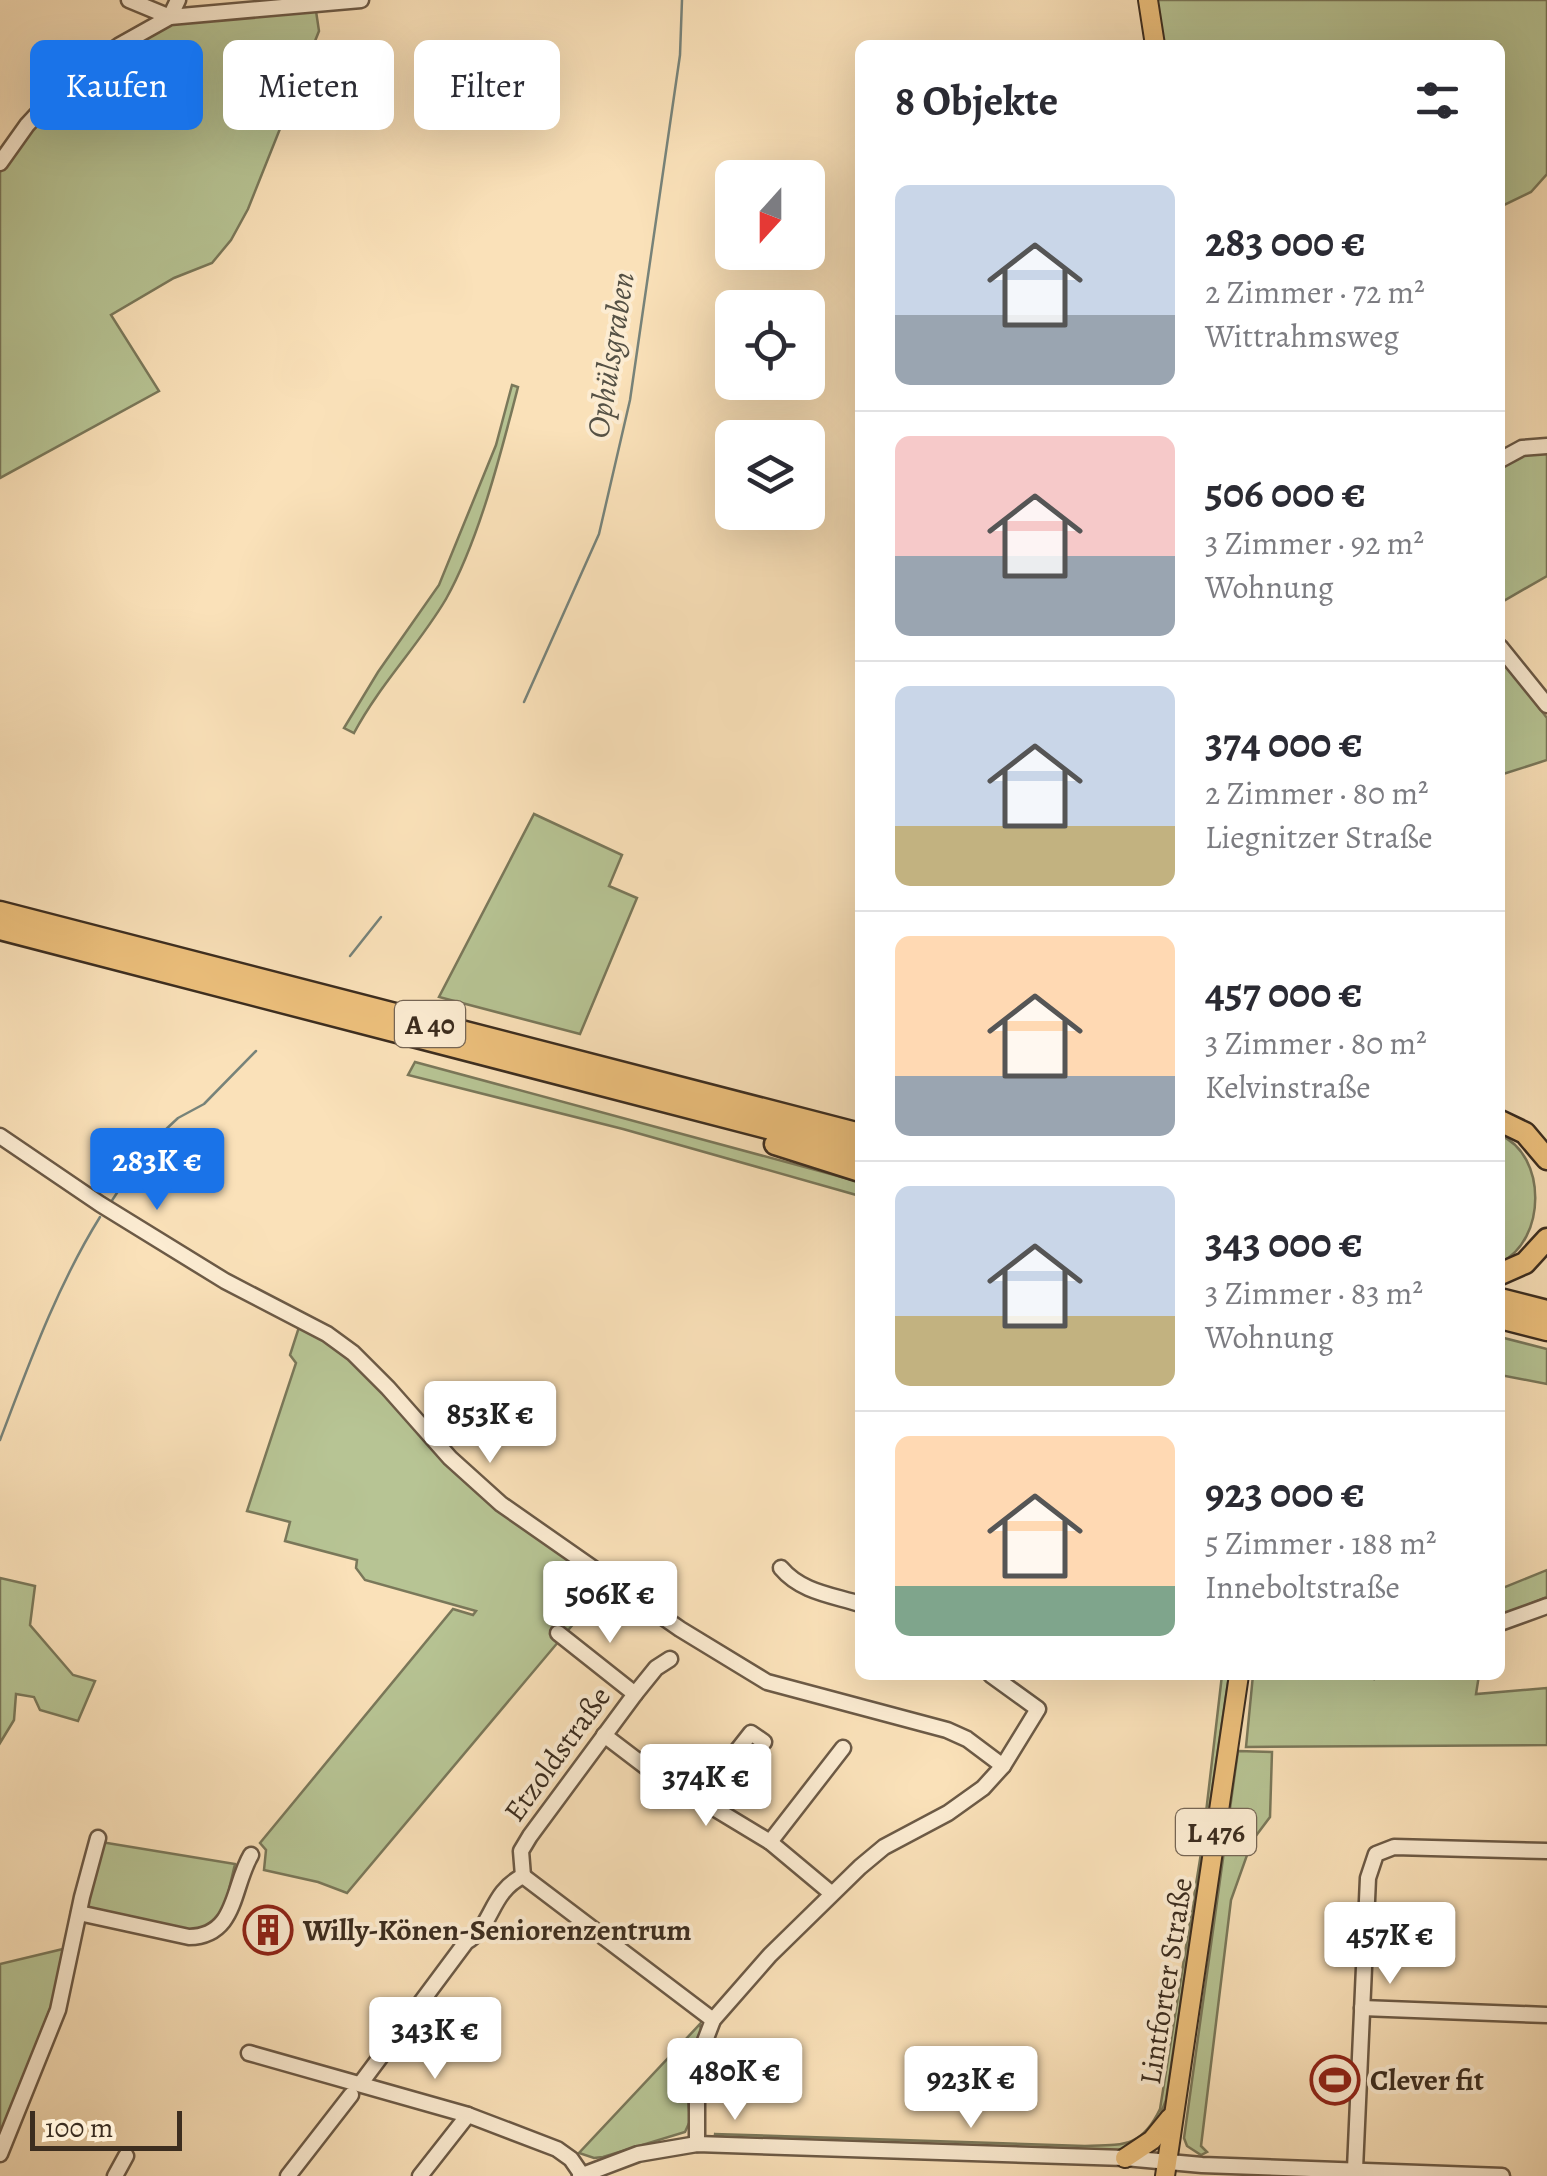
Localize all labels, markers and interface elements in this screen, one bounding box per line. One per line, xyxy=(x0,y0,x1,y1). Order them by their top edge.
chip: Kaufen xyxy=(30,40,203,130)
chip: Mieten xyxy=(223,40,394,130)
chip: Filter xyxy=(414,40,560,130)
text: 8 Objekte xyxy=(895,72,1058,129)
icon: filters xyxy=(1410,73,1465,128)
north arrow xyxy=(715,160,825,270)
map controls xyxy=(715,160,825,530)
text: 283 000 € xyxy=(1205,213,1366,270)
icon: home xyxy=(975,225,1095,345)
water label: Ophülsgraben xyxy=(575,269,645,441)
text: 2 Zimmer · 72 m² xyxy=(1205,270,1425,314)
button: locate xyxy=(715,290,825,400)
text: Wittrahmsweg xyxy=(1205,314,1399,358)
button: layers xyxy=(715,420,825,530)
text: 506 000 € xyxy=(1205,464,1366,521)
icon: home xyxy=(975,476,1095,596)
text: 3 Zimmer · 92 m² xyxy=(1205,521,1424,565)
text: Wohnung xyxy=(1205,565,1334,609)
text: 374 000 € xyxy=(1205,714,1363,771)
icon: home xyxy=(975,726,1095,846)
text: 2 Zimmer · 80 m² xyxy=(1205,771,1429,815)
text: Liegnitzer Straße xyxy=(1205,815,1433,859)
text: 457 000 € xyxy=(1205,964,1363,1021)
icon: home xyxy=(975,976,1095,1096)
road number: A 40 xyxy=(395,1001,465,1047)
text: 3 Zimmer · 80 m² xyxy=(1205,1021,1427,1065)
text: Kelvinstraße xyxy=(1205,1065,1371,1109)
pin: 283K € xyxy=(76,1128,238,1213)
text: 283K € xyxy=(112,1138,202,1182)
text: 343 000 € xyxy=(1205,1214,1363,1271)
icon: home xyxy=(975,1226,1095,1346)
text: 3 Zimmer · 83 m² xyxy=(1205,1271,1423,1315)
text: Wohnung xyxy=(1205,1315,1334,1359)
pin: 853K € xyxy=(409,1381,571,1466)
text: 853K € xyxy=(446,1391,534,1435)
text: 923 000 € xyxy=(1205,1464,1365,1521)
icon: home xyxy=(975,1476,1095,1596)
text: 5 Zimmer · 188 m² xyxy=(1205,1521,1437,1565)
pin: 506K € xyxy=(529,1561,691,1646)
text: Inneboltstraße xyxy=(1205,1565,1400,1609)
text: 506K € xyxy=(565,1571,655,1615)
street label: Etzoldstraße xyxy=(494,1678,620,1830)
pin: 374K € xyxy=(625,1744,787,1829)
text: 374K € xyxy=(662,1754,750,1798)
road number: L 476 xyxy=(1176,1809,1256,1855)
street label: Lintforter Straße xyxy=(1130,1875,1202,2087)
pin: 457K € xyxy=(1309,1902,1471,1987)
building icon: Willy-Könen-Seniorenzentrum xyxy=(242,1904,294,1956)
place label: Willy-Könen-Seniorenzentrum xyxy=(302,1910,691,1950)
text: 457K € xyxy=(1346,1912,1434,1956)
pin: 343K € xyxy=(354,1997,516,2082)
text: 343K € xyxy=(391,2007,479,2051)
pin: 480K € xyxy=(654,2038,816,2123)
pin: 923K € xyxy=(890,2046,1052,2131)
text: 480K € xyxy=(689,2048,781,2092)
sports icon: Clever fit xyxy=(1309,2054,1361,2106)
text: 923K € xyxy=(927,2056,1016,2100)
place label: Clever fit xyxy=(1370,2060,1484,2100)
scale bar xyxy=(30,2106,182,2150)
text: 100 m xyxy=(45,2109,113,2147)

